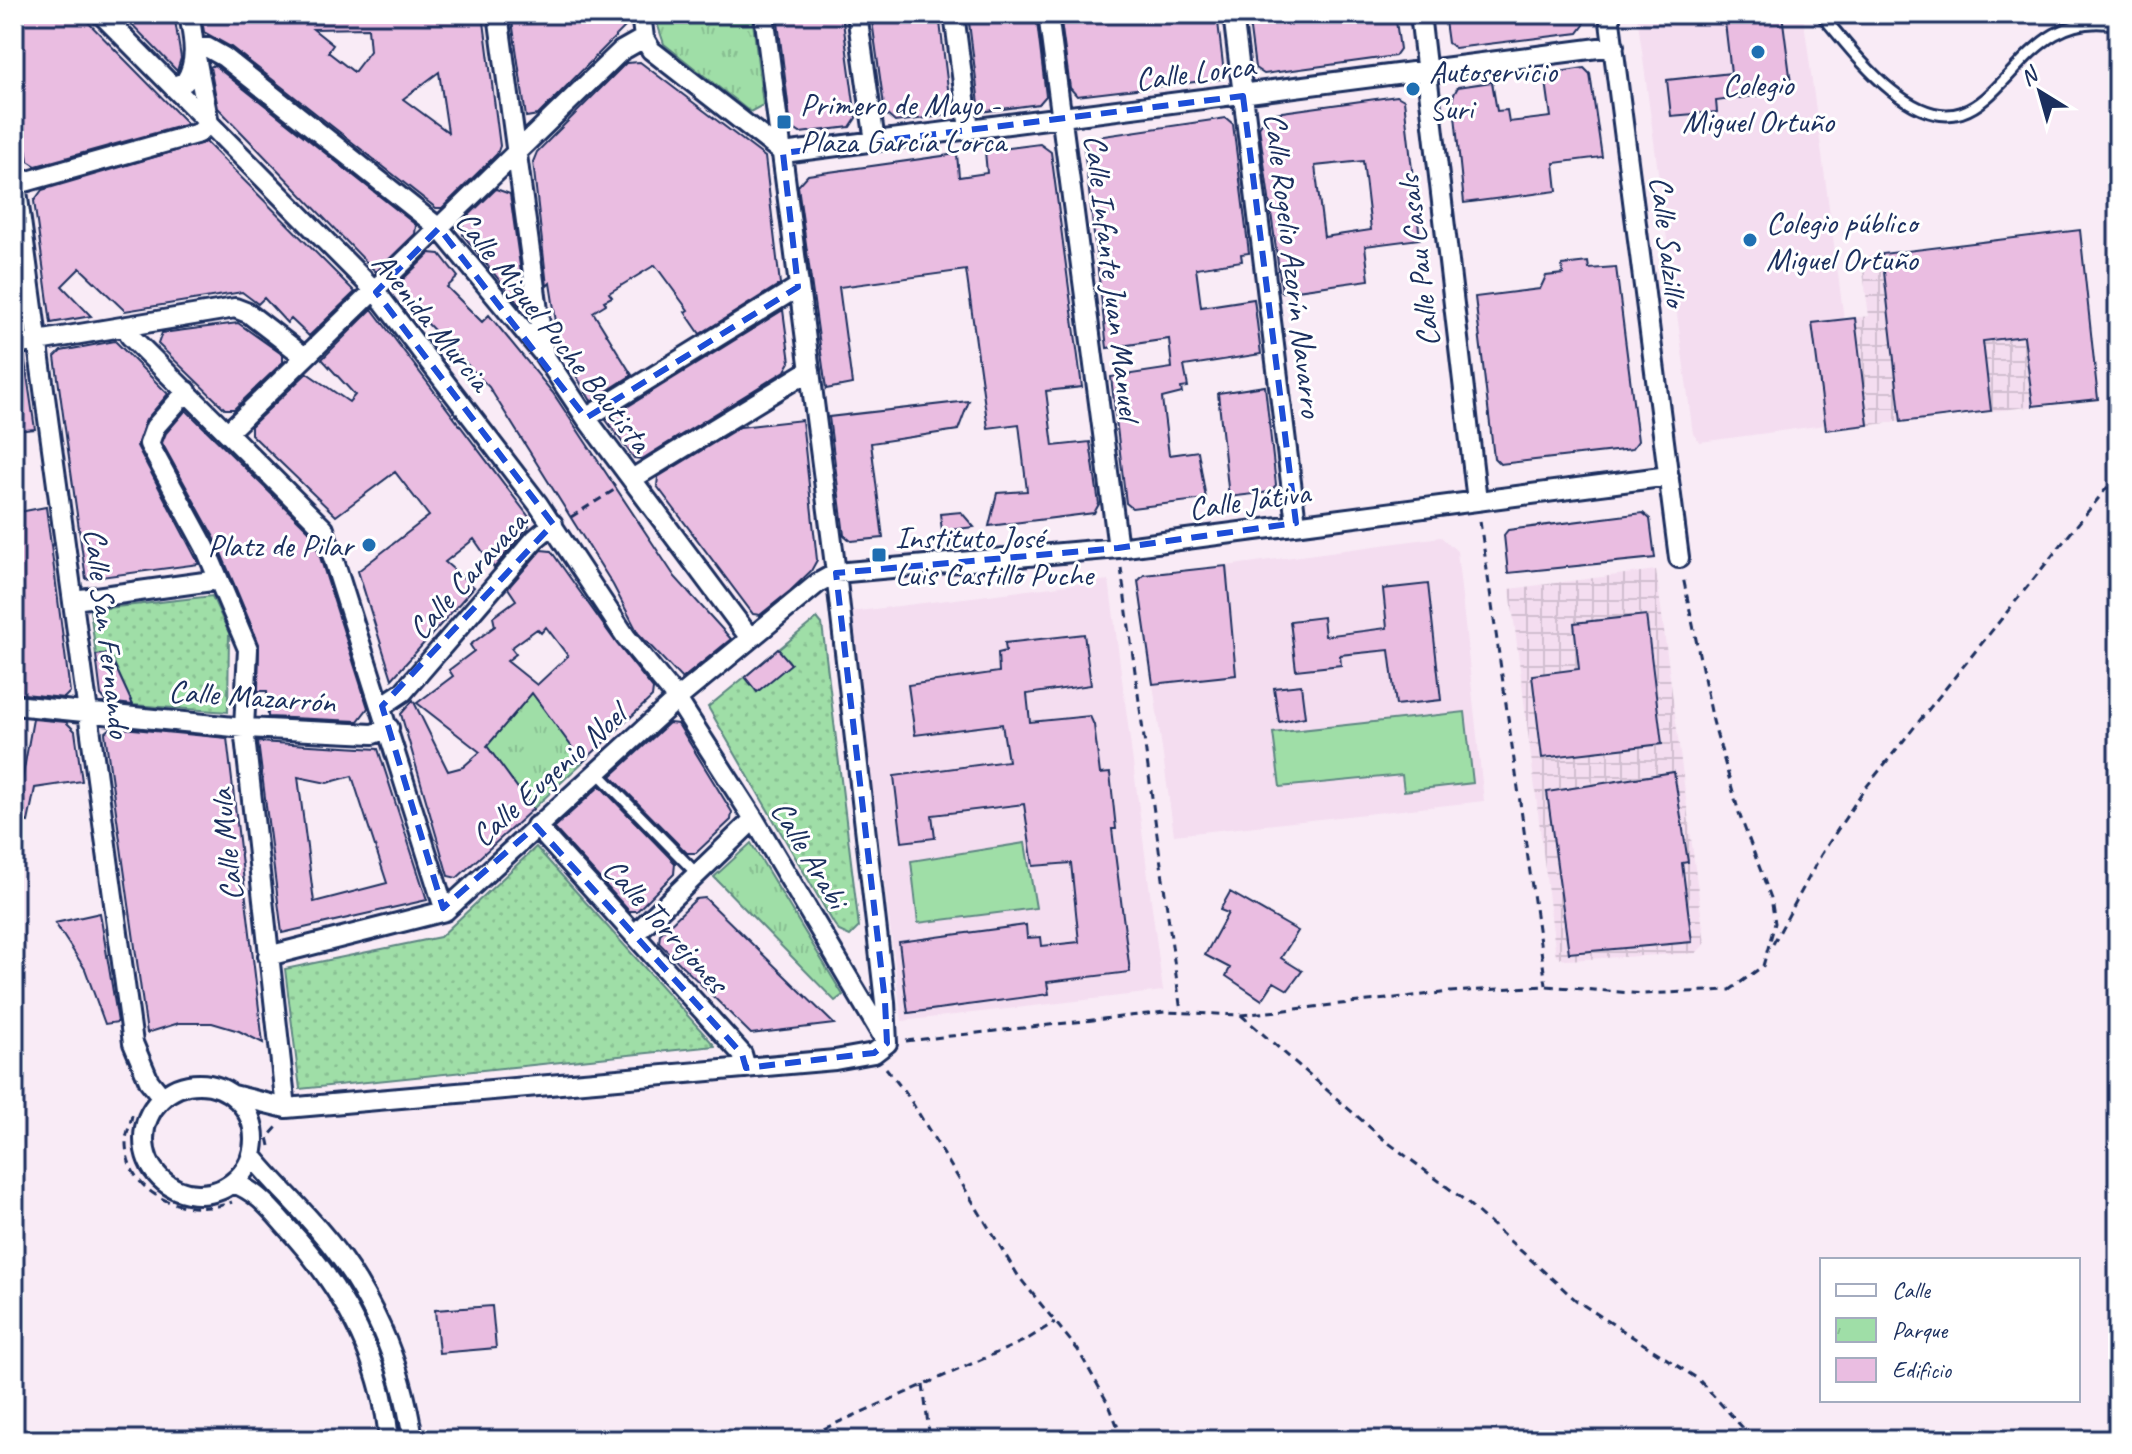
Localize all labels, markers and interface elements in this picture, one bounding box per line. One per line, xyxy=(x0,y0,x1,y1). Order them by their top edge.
marker: Colegio Miguel Ortuño xyxy=(1749,43,1767,61)
street label: Calle Lorca xyxy=(1133,45,1259,100)
place label: Autoservicio Suri xyxy=(1429,51,1558,129)
north arrow xyxy=(2000,52,2080,132)
text: N xyxy=(2015,60,2045,92)
place label: Colegio Miguel Ortuño xyxy=(1682,64,1836,142)
marker: Autoservicio Suri xyxy=(1404,80,1422,98)
place label: Primero de Mayo - Plaza García Lorca xyxy=(800,84,1009,162)
street label: Calle Rogelio Azorín Navarro xyxy=(1255,111,1333,421)
marker: Primero de Mayo - Plaza García Lorca xyxy=(775,113,793,131)
street label: Calle Infante Juan Manuel xyxy=(1075,132,1151,427)
street label: Calle Pau Casals xyxy=(1387,170,1449,349)
street label: Calle Salzillo xyxy=(1640,174,1697,312)
street label: Calle Miguel Puche Bautista xyxy=(446,202,662,462)
place label: Colegio público Miguel Ortuño xyxy=(1766,202,1921,280)
marker: Colegio público Miguel Ortuño xyxy=(1741,231,1759,249)
street label: Avenida Murcia xyxy=(363,243,502,401)
street label: Calle Játiva xyxy=(1186,471,1314,529)
street label: Calle Caravaca xyxy=(399,500,538,648)
place label: Instituto José Luis Castillo Puche xyxy=(895,517,1096,595)
place label: Platz de Pilar xyxy=(208,525,355,566)
street label: Calle San Fernando xyxy=(74,526,141,742)
marker: Platz de Pilar xyxy=(360,536,378,554)
marker: Instituto José Luis Castillo Puche xyxy=(870,546,888,564)
street label: Calle Mazarrón xyxy=(167,670,338,723)
street label: Calle Eugenio Noel xyxy=(462,691,638,856)
street label: Calle Mula xyxy=(200,785,253,903)
street label: Calle Arabi xyxy=(761,793,860,919)
street label: Calle Torrejones xyxy=(594,849,739,1004)
legend xyxy=(1820,1258,2080,1402)
text: Calle xyxy=(1892,1275,1932,1305)
text: Parque xyxy=(1892,1315,1949,1345)
text: Edificio xyxy=(1892,1355,1953,1385)

